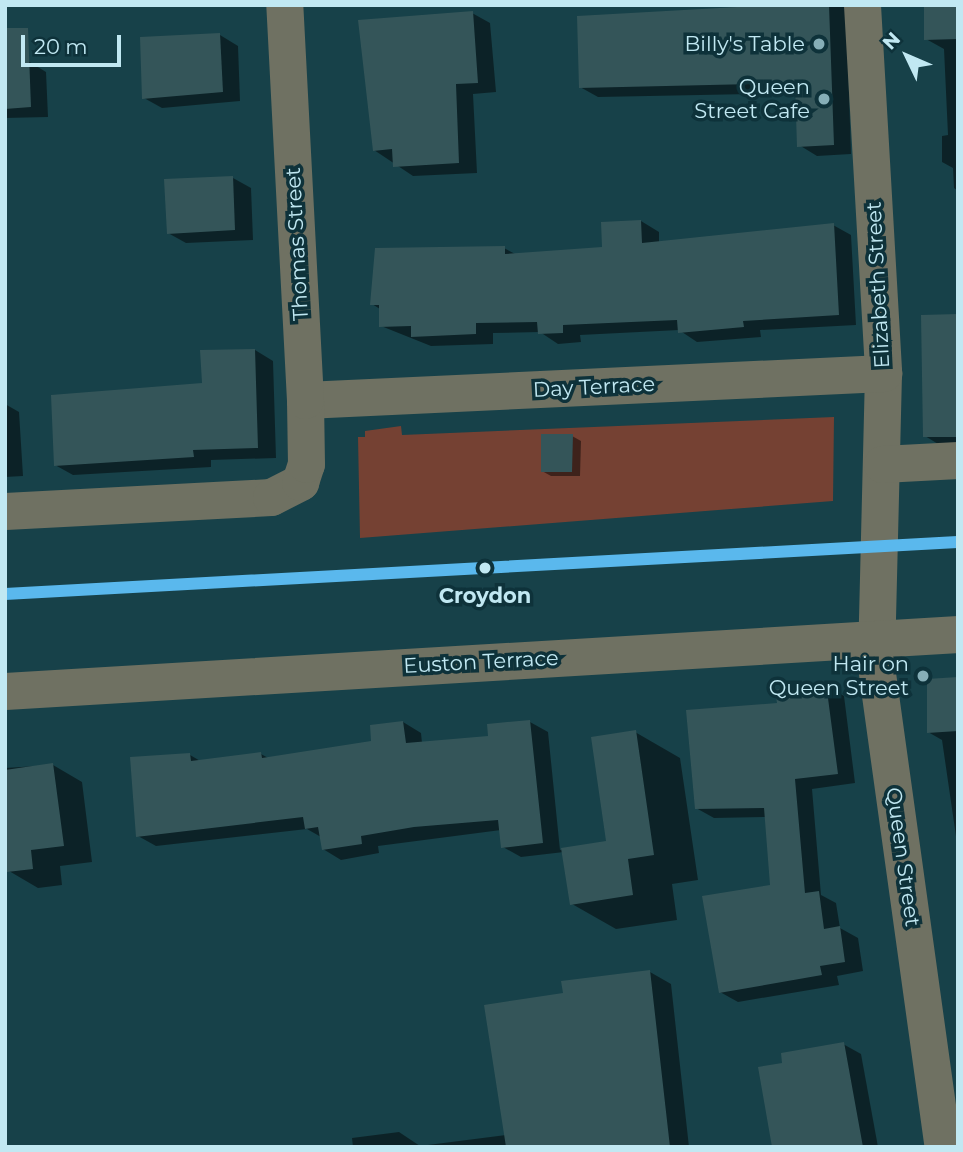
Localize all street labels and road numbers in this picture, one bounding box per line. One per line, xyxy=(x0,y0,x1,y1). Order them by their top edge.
street label: Thomas Street xyxy=(280,167,314,321)
street label: Elizabeth Street xyxy=(861,201,895,369)
street label: Day Terrace xyxy=(532,371,656,403)
street label: Euston Terrace xyxy=(403,645,559,679)
street label: Queen Street xyxy=(881,786,925,928)

